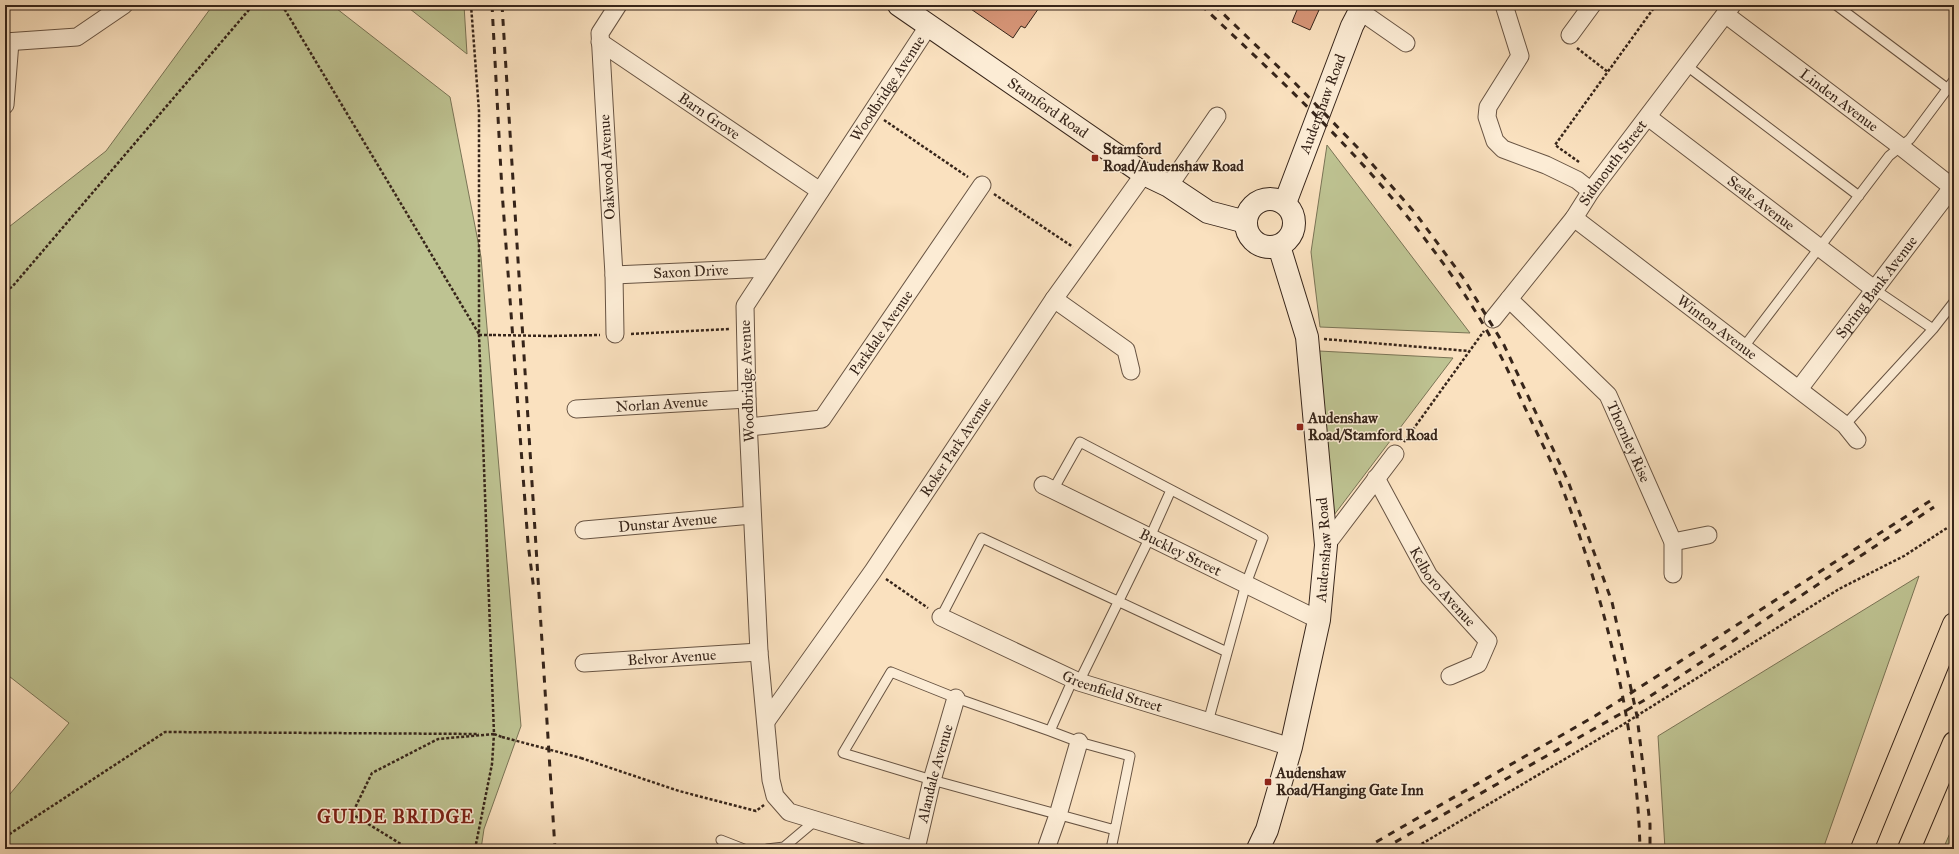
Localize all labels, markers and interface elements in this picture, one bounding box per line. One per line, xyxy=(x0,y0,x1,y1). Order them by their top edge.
street label: Woodbridge Avenue xyxy=(846,32,928,145)
street label: Audenshaw Road xyxy=(1295,51,1350,157)
street label: Linden Avenue xyxy=(1796,65,1882,135)
street label: Stamford Road xyxy=(1004,74,1092,142)
street label: Barn Grove xyxy=(675,89,744,143)
street label: Oakwood Avenue xyxy=(595,114,619,220)
street label: Sidmouth Street xyxy=(1575,116,1651,209)
place label: Stamford Road/Audenshaw Road xyxy=(1103,140,1244,175)
marker: Stamford Road/Audenshaw Road xyxy=(1090,153,1100,163)
street label: Seale Avenue xyxy=(1724,172,1798,234)
street label: Spring Bank Avenue xyxy=(1832,232,1921,342)
street label: Saxon Drive xyxy=(653,261,729,282)
street label: Parkdale Avenue xyxy=(846,287,917,379)
street label: Winton Avenue xyxy=(1673,291,1761,364)
street label: Woodbridge Avenue xyxy=(736,319,758,443)
street label: Norlan Avenue xyxy=(615,392,709,416)
street label: Roker Park Avenue xyxy=(916,394,995,500)
street label: Thornley Rise xyxy=(1603,398,1654,485)
place label: Audenshaw Road/Stamford Road xyxy=(1307,409,1438,444)
marker: Audenshaw Road/Stamford Road xyxy=(1295,422,1305,432)
street label: Audenshaw Road xyxy=(1312,496,1335,604)
street label: Dunstar Avenue xyxy=(618,509,718,536)
street label: Buckley Street xyxy=(1137,525,1225,580)
street label: Kelboro Avenue xyxy=(1406,544,1479,630)
street label: Belvor Avenue xyxy=(627,646,717,669)
street label: Greenfield Street xyxy=(1059,666,1165,716)
street label: Alandale Avenue xyxy=(913,722,957,825)
place label: Audenshaw Road/Hanging Gate Inn xyxy=(1275,764,1425,800)
marker: Audenshaw Road/Hanging Gate Inn xyxy=(1263,777,1273,787)
district label: GUIDE BRIDGE xyxy=(317,805,475,828)

